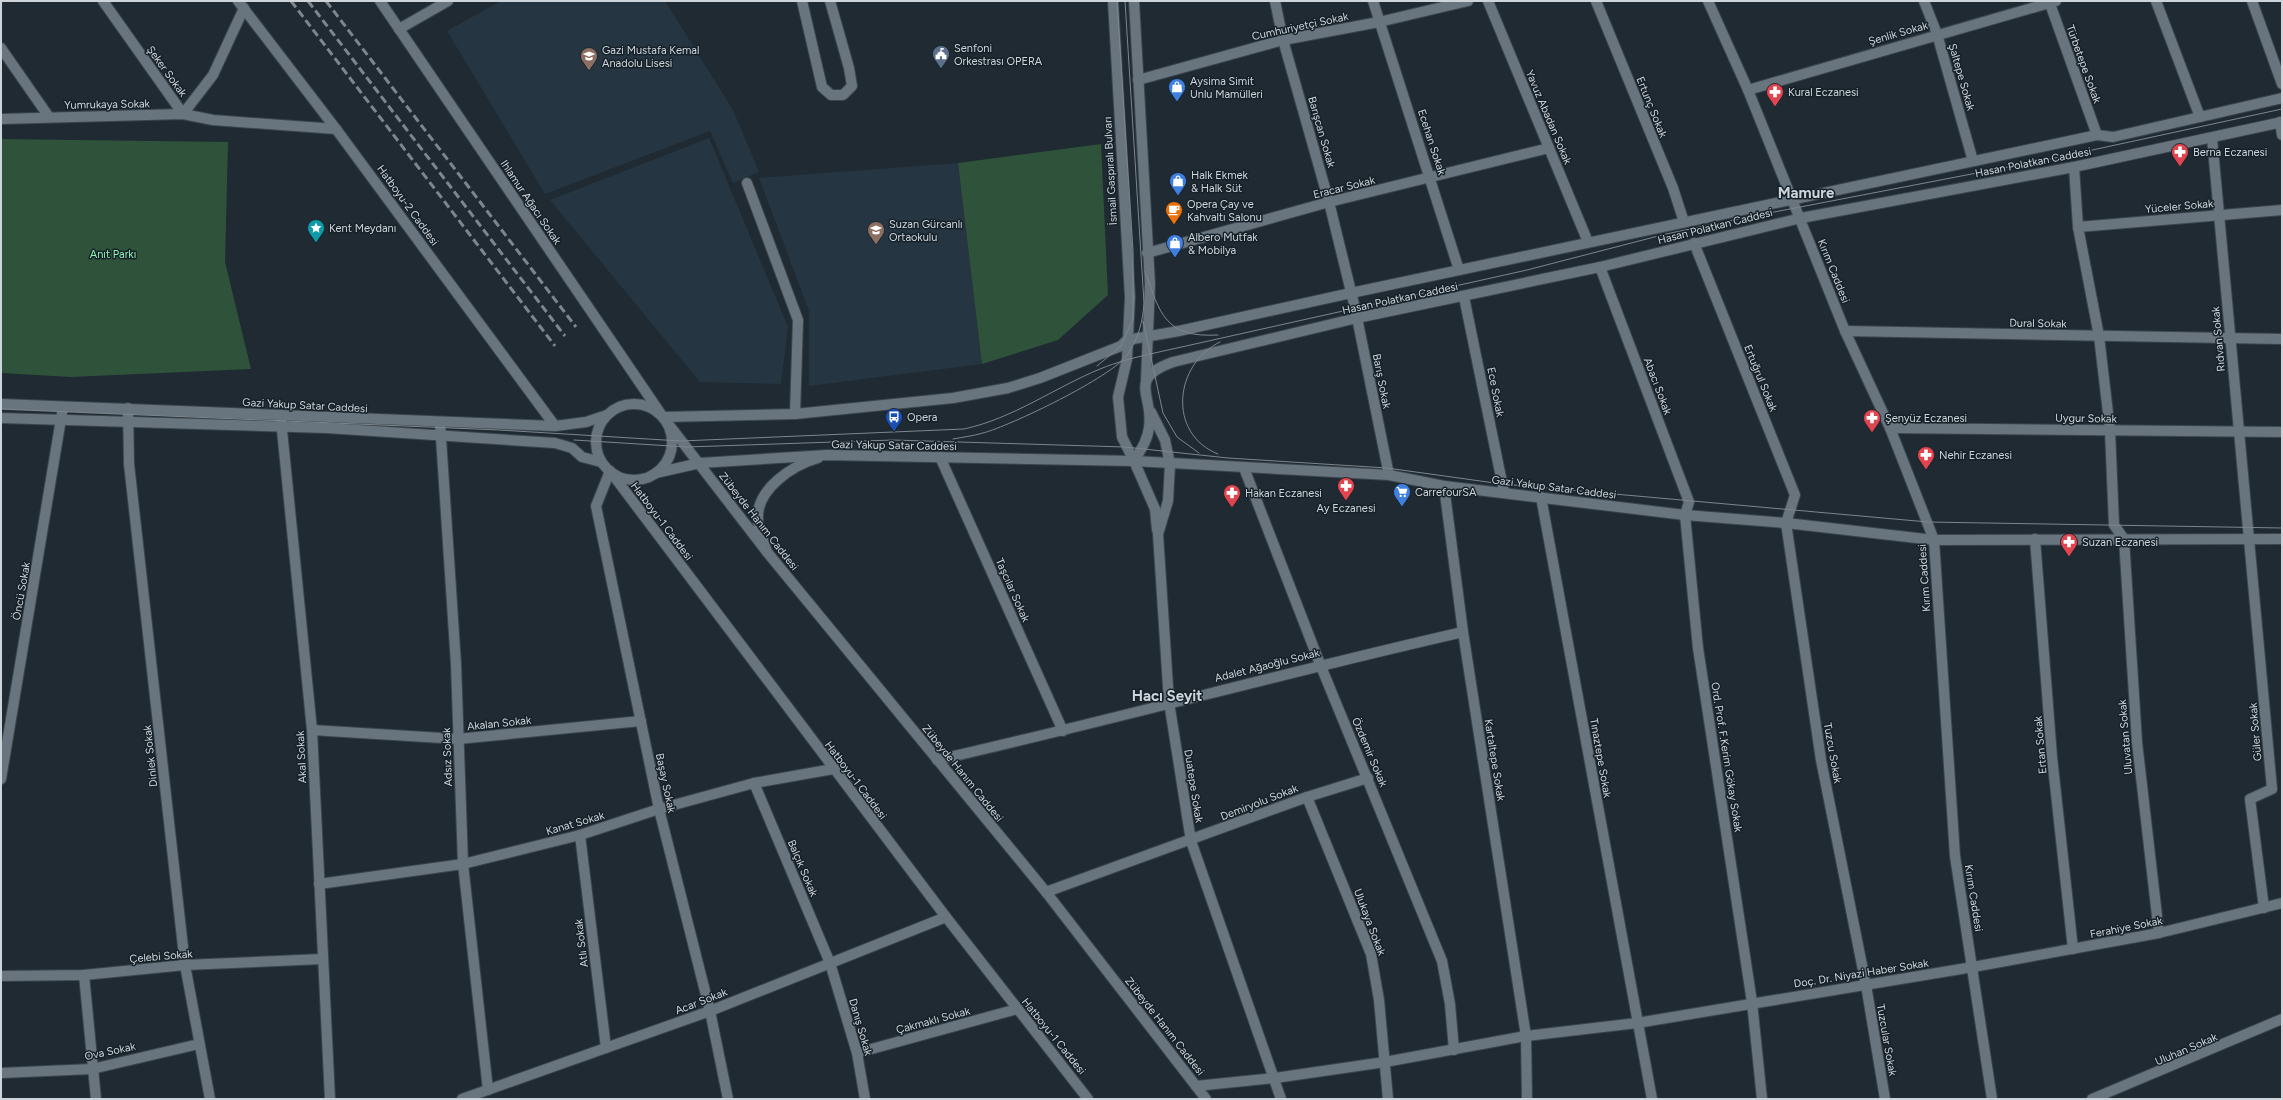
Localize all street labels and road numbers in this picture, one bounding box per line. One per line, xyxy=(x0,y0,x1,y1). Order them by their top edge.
street label: Cumhuriyetçi Sokak xyxy=(1251,10,1350,43)
street label: Şenlik Sokak xyxy=(1867,19,1930,48)
street label: Türbetepe Sokak xyxy=(2063,23,2104,106)
street label: Şaltepe Sokak xyxy=(1946,42,1978,113)
street label: Şeker Sokak xyxy=(144,43,190,100)
street label: Yavuz Abadan Sokak xyxy=(1523,68,1575,167)
street label: Ertunç Sokak xyxy=(1633,75,1670,140)
street label: Barışcan Sokak xyxy=(1305,95,1338,170)
street label: Yumrukaya Sokak xyxy=(64,97,151,112)
street label: Ecehan Sokak xyxy=(1415,108,1448,177)
street label: İsmail Gaspıralı Bulvarı xyxy=(1101,116,1120,226)
street label: Hasan Polatkan Caddesi xyxy=(1974,145,2092,180)
street label: Ihlamur Ağacı Sokak xyxy=(498,158,564,248)
street label: Hatboyu-2 Caddesi xyxy=(374,163,441,248)
street label: Eracar Sokak xyxy=(1312,173,1377,201)
street label: Yüceler Sokak xyxy=(2144,197,2214,216)
street label: Hasan Polatkan Caddesi xyxy=(1656,206,1774,247)
street label: Kırım Caddesi xyxy=(1815,237,1852,305)
street label: Hasan Polatkan Caddesi xyxy=(1341,280,1459,317)
street label: Rıdvan Sokak xyxy=(2209,305,2228,372)
street label: Dural Sokak xyxy=(2009,316,2067,331)
street label: Ertuğrul Sokak xyxy=(1741,343,1780,414)
street label: Barış Sokak xyxy=(1370,352,1393,410)
street label: Abacı Sokak xyxy=(1641,356,1675,417)
street label: Ece Sokak xyxy=(1484,366,1507,419)
street label: Gazi Yakup Satar Caddesi xyxy=(242,396,368,415)
street label: Uygur Sokak xyxy=(2055,411,2118,426)
street label: Gazi Yakup Satar Caddesi xyxy=(831,438,957,453)
street label: Zübeyde Hanım Caddesi xyxy=(716,470,801,573)
street label: Gazi Yakup Satar Caddesi xyxy=(1491,473,1617,502)
street label: Hatboyu-1 Caddesi xyxy=(628,480,695,563)
street label: Kırım Caddesi xyxy=(1916,544,1933,612)
street label: Taşcılar Sokak xyxy=(993,556,1033,625)
street label: Öncü Sokak xyxy=(9,560,33,621)
street label: Adalet Ağaoğlu Sokak xyxy=(1213,646,1322,685)
street label: Ord. Prof. F.Kerim Gökay Sokak xyxy=(1708,681,1745,834)
street label: Uluvatan Sokak xyxy=(2116,698,2135,775)
street label: Güler Sokak xyxy=(2246,702,2265,762)
street label: Akalan Sokak xyxy=(466,714,532,733)
street label: Özdemir Sokak xyxy=(1349,715,1391,789)
street label: Ertan Sokak xyxy=(2031,715,2050,774)
street label: Tınaztepe Sokak xyxy=(1587,717,1614,799)
street label: Kartaltepe Sokak xyxy=(1482,718,1508,803)
street label: Zübeyde Hanım Caddesi xyxy=(919,722,1006,824)
street label: Tuzcu Sokak xyxy=(1821,722,1844,785)
street label: Dinlek Sokak xyxy=(141,724,160,787)
street label: Adsız Sokak xyxy=(440,727,455,787)
street label: Akal Sokak xyxy=(294,730,309,784)
street label: Hatboyu-1 Caddesi xyxy=(822,739,889,822)
street label: Duatepe Sokak xyxy=(1181,749,1206,824)
street label: Başay Sokak xyxy=(653,752,678,815)
street label: Demiryolu Sokak xyxy=(1219,782,1300,823)
street label: Kanat Sokak xyxy=(544,809,606,838)
street label: Balçık Sokak xyxy=(785,838,821,899)
street label: Kırım Caddesi xyxy=(1962,864,1985,933)
street label: Ulukaya Sokak xyxy=(1351,887,1388,958)
street label: Ferahiye Sokak xyxy=(2089,914,2164,941)
street label: Atlı Sokak xyxy=(572,917,591,968)
street label: Çelebi Sokak xyxy=(129,947,194,966)
street label: Doç. Dr. Niyazi Haber Sokak xyxy=(1793,956,1930,991)
street label: Zübeyde Hanım Caddesi xyxy=(1122,975,1207,1078)
street label: Acar Sokak xyxy=(673,985,730,1017)
street label: Hatboyu-1 Caddesi xyxy=(1019,995,1088,1077)
street label: Danış Sokak xyxy=(846,997,875,1058)
street label: Tuzcular Sokak xyxy=(1874,1003,1899,1078)
street label: Çakmaklı Sokak xyxy=(895,1004,972,1037)
street label: Uluhan Sokak xyxy=(2153,1030,2220,1068)
street label: Ova Sokak xyxy=(83,1040,137,1063)

